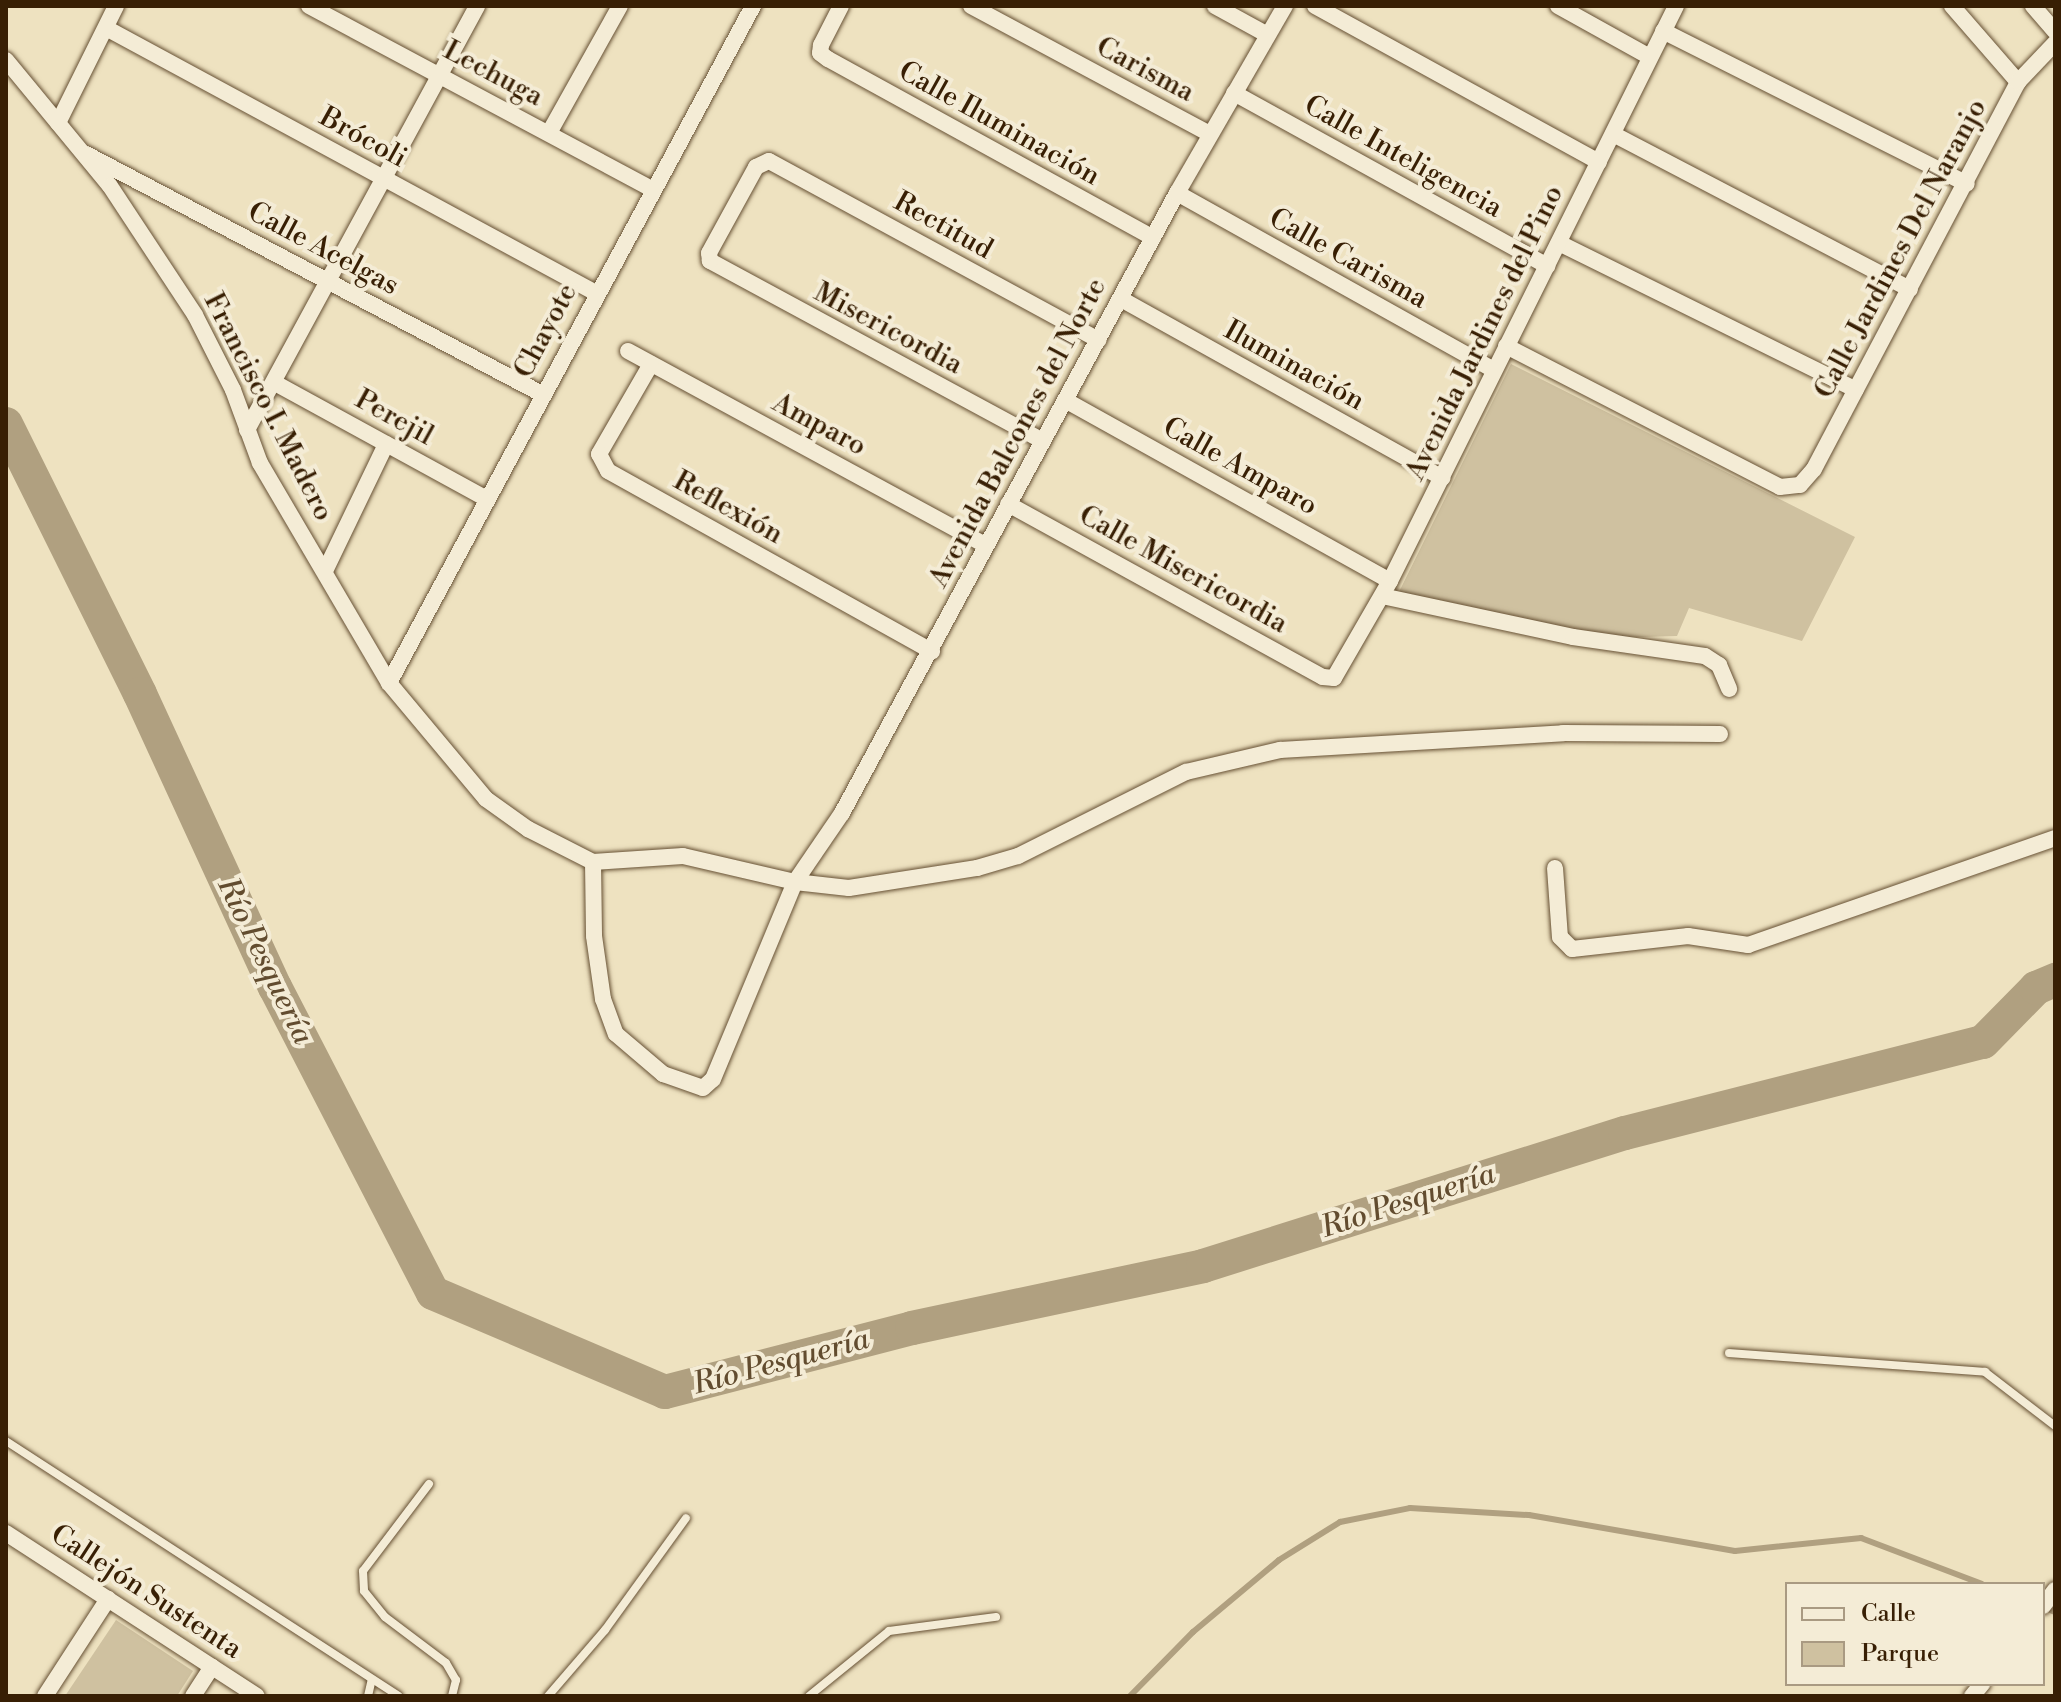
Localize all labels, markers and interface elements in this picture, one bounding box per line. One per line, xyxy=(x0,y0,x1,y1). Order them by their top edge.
street label: Carisma xyxy=(1090,30,1200,110)
street label: Lechuga xyxy=(437,34,549,114)
street label: Calle Iluminación xyxy=(892,55,1106,193)
street label: Calle Inteligencia xyxy=(1298,89,1508,225)
street label: Calle Jardines Del Naranjo xyxy=(1808,94,1994,404)
street label: Brócoli xyxy=(313,100,413,176)
street label: Avenida Jardines del Pino xyxy=(1399,180,1571,486)
street label: Rectitud xyxy=(888,185,998,267)
street label: Calle Acelgas xyxy=(242,195,404,303)
street label: Calle Carisma xyxy=(1263,202,1433,316)
street label: Avenida Balcones del Norte xyxy=(922,273,1114,593)
street label: Misericordia xyxy=(808,276,968,382)
street label: Chayote xyxy=(507,278,585,384)
street label: Francisco I. Madero xyxy=(196,287,340,527)
street label: Iluminación xyxy=(1218,314,1370,418)
street label: Perejil xyxy=(349,383,439,453)
street label: Amparo xyxy=(766,386,872,464)
street label: Calle Amparo xyxy=(1157,411,1323,523)
street label: Reflexión xyxy=(667,464,789,552)
street label: Calle Misericordia xyxy=(1073,499,1293,641)
water label: Río Pesquería xyxy=(209,872,321,1050)
water label: Río Pesquería xyxy=(1316,1156,1500,1246)
water label: Río Pesquería xyxy=(689,1321,873,1403)
street label: Callejón Sustenta xyxy=(44,1518,248,1666)
legend xyxy=(1785,1582,2045,1686)
text: Calle xyxy=(1861,1599,1916,1629)
text: Parque xyxy=(1861,1639,1939,1669)

